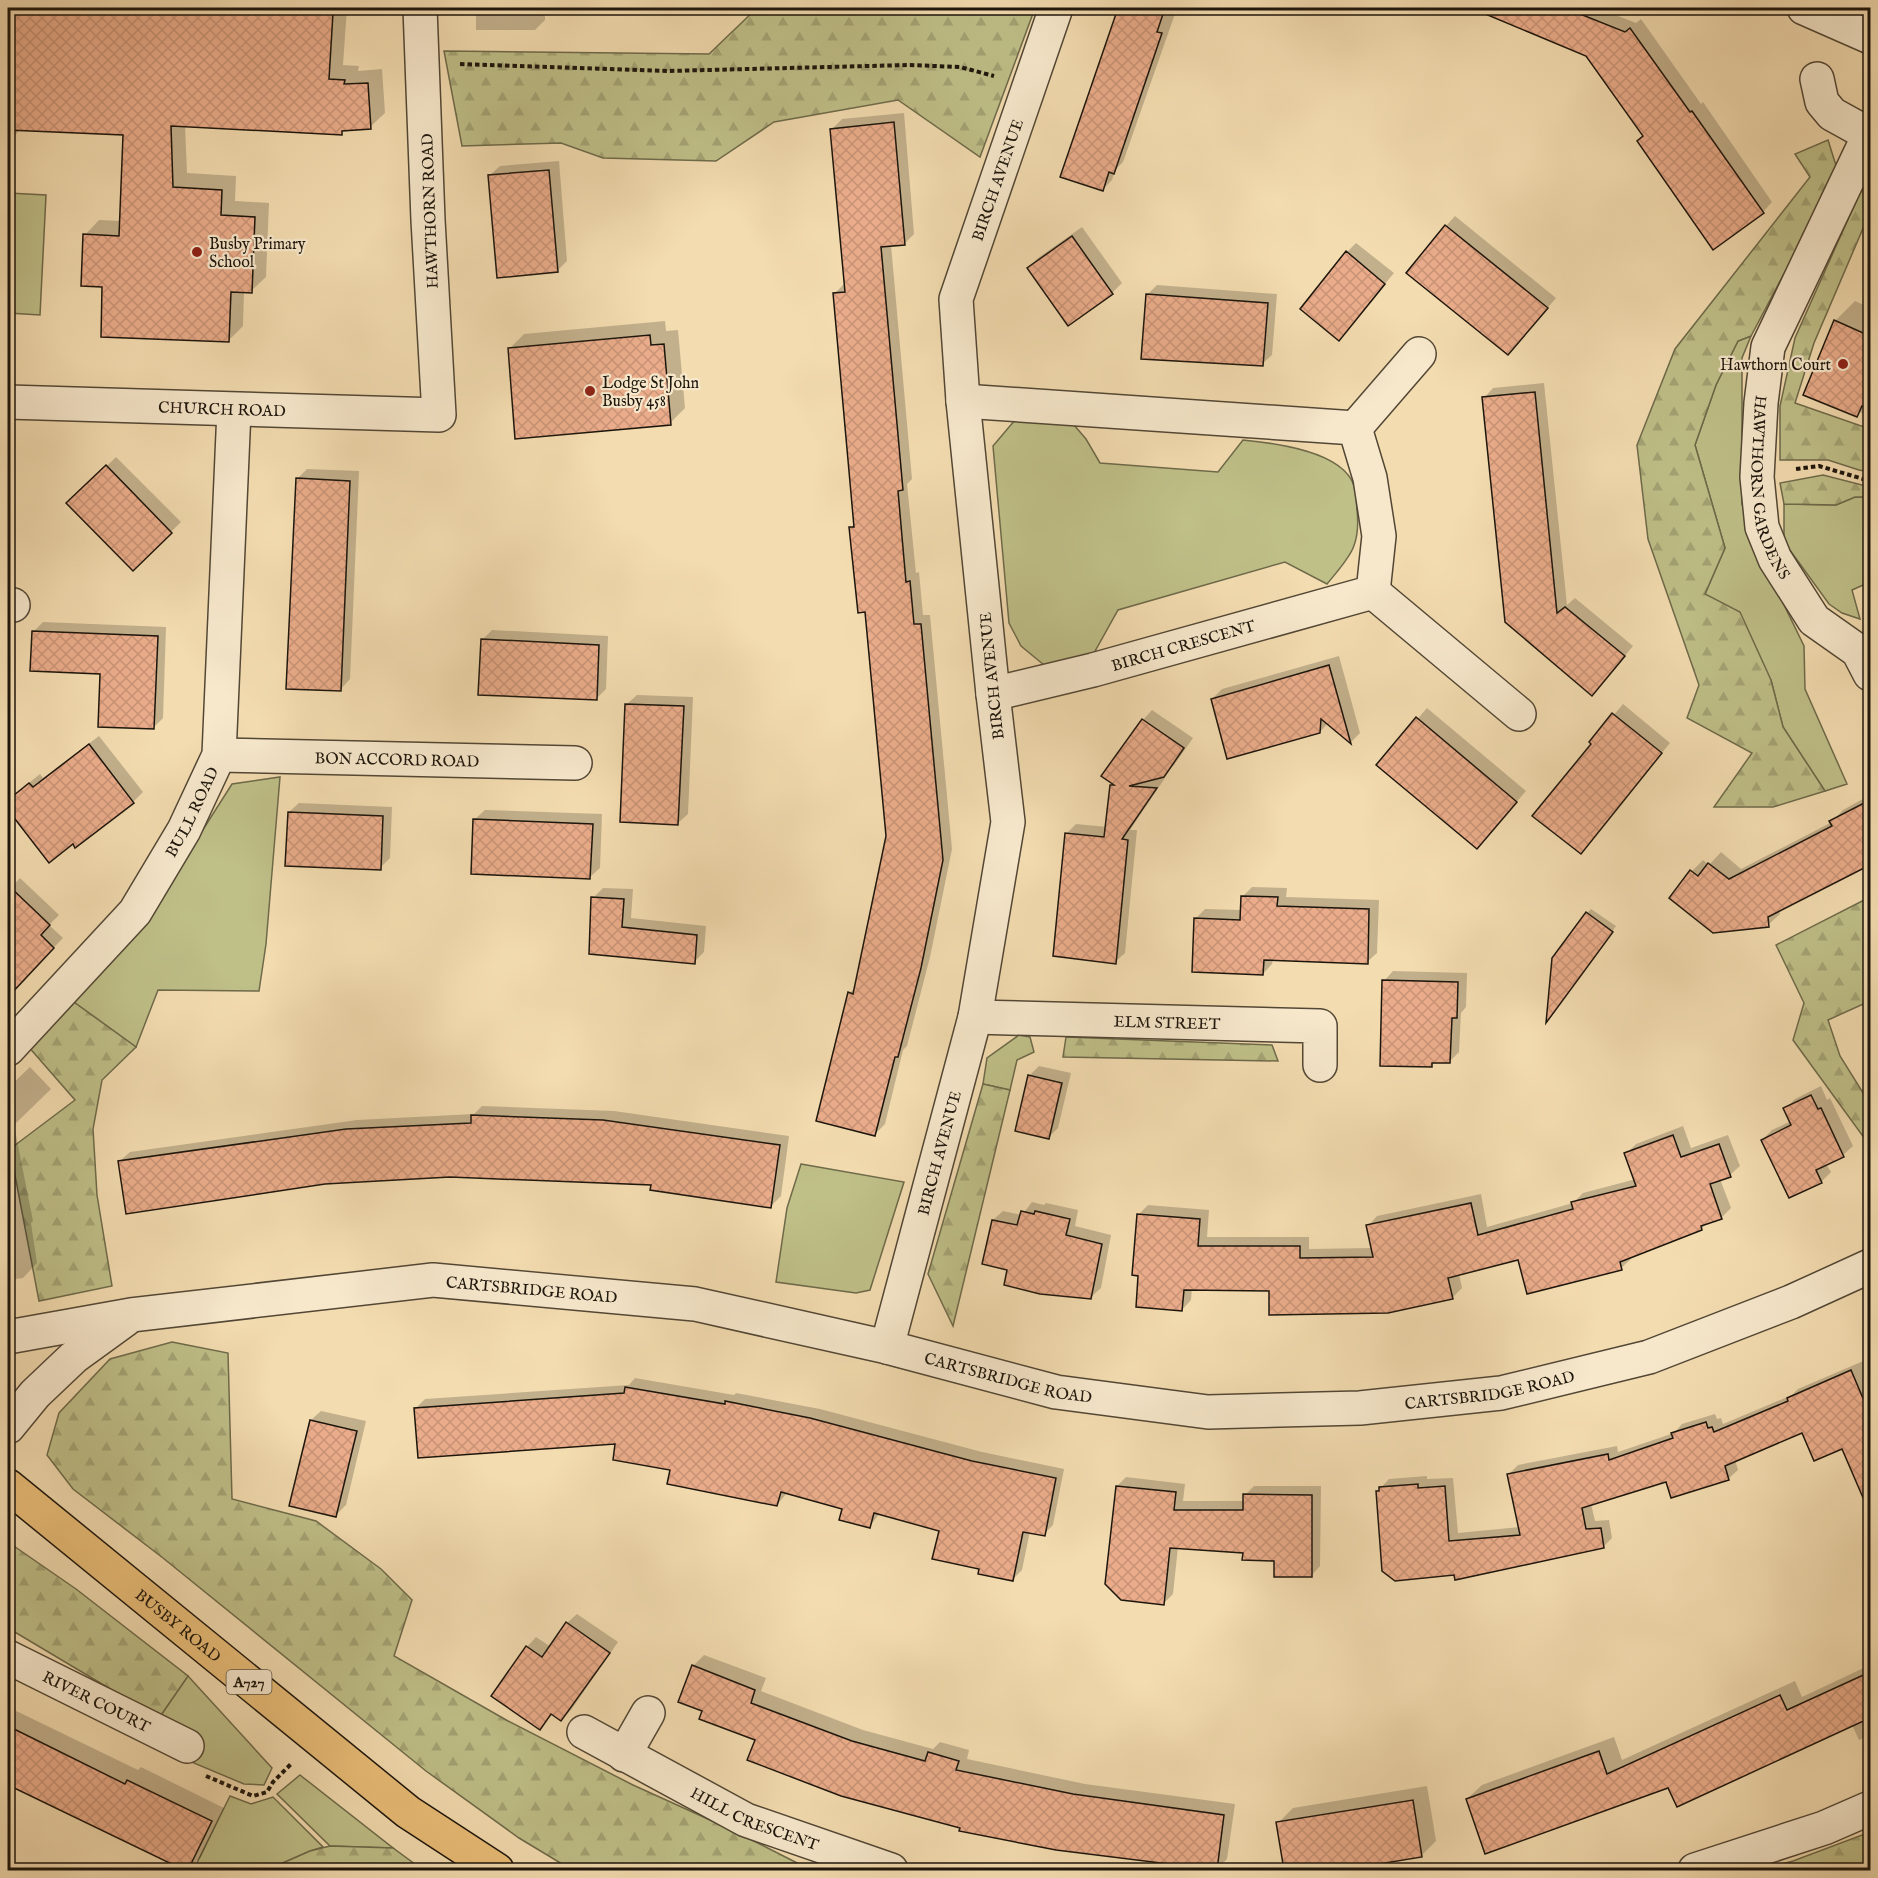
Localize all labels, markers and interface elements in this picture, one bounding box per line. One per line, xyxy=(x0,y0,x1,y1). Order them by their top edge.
street label: BIRCH AVENUE xyxy=(969,117,1029,244)
street label: HAWTHORN ROAD xyxy=(418,133,444,289)
place label: Busby Primary School xyxy=(209,235,306,273)
marker: Busby Primary School xyxy=(190,245,204,259)
place label: Hawthorn Court xyxy=(1720,356,1832,376)
marker: Hawthorn Court xyxy=(1836,357,1850,371)
place label: Lodge St John Busby 458 xyxy=(602,374,700,412)
marker: Lodge St John Busby 458 xyxy=(583,384,597,398)
street label: HAWTHORN GARDENS xyxy=(1745,394,1793,584)
street label: CHURCH ROAD xyxy=(158,399,286,422)
street label: BIRCH AVENUE xyxy=(976,611,1010,740)
street label: BIRCH CRESCENT xyxy=(1109,617,1258,677)
street label: BON ACCORD ROAD xyxy=(314,749,479,773)
street label: BULL ROAD xyxy=(162,764,224,862)
street label: ELM STREET xyxy=(1113,1013,1221,1035)
street label: BIRCH AVENUE xyxy=(915,1089,967,1218)
street label: CARTSBRIDGE ROAD xyxy=(445,1273,618,1309)
street label: CARTSBRIDGE ROAD xyxy=(922,1349,1093,1409)
street label: CARTSBRIDGE ROAD xyxy=(1404,1367,1577,1415)
street label: BUSBY ROAD xyxy=(130,1586,224,1668)
street label: RIVER COURT xyxy=(39,1668,153,1738)
road number: A727 xyxy=(226,1670,272,1694)
street label: HILL CRESCENT xyxy=(686,1784,821,1856)

